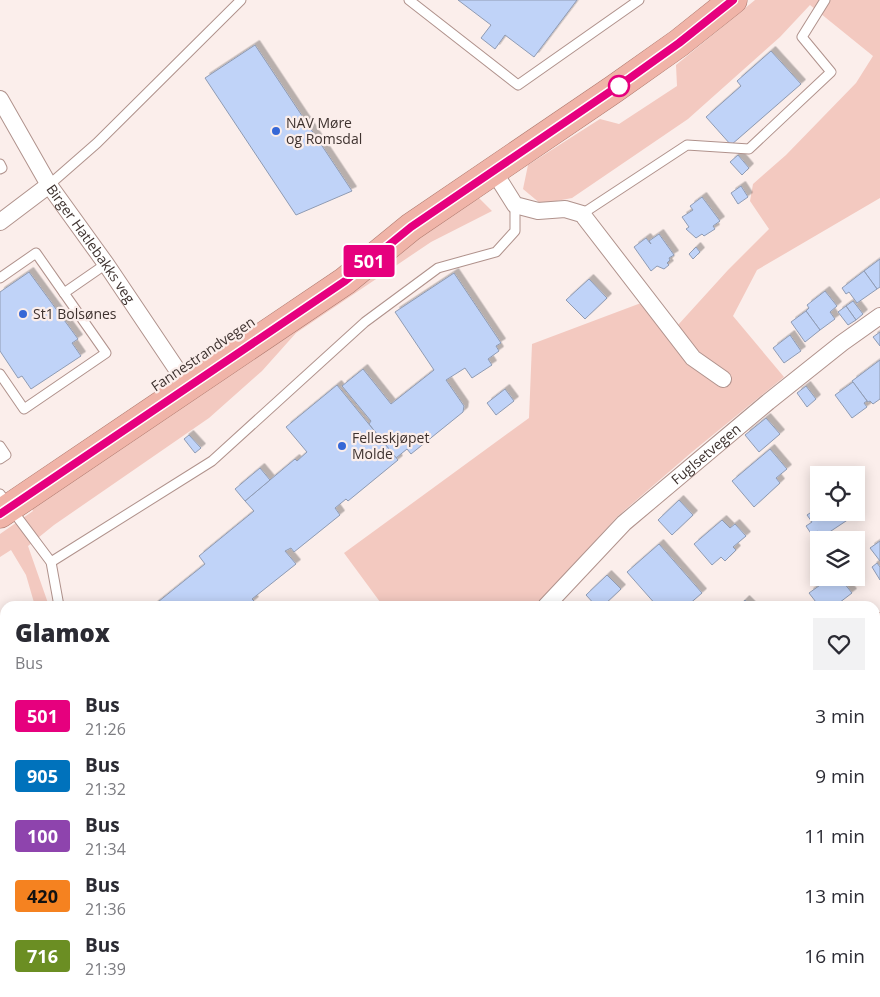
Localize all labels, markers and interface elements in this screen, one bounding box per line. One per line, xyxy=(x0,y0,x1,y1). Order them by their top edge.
unlabelled marker xyxy=(608,75,630,97)
place label: NAV Møre og Romsdal xyxy=(286,113,362,148)
marker: NAV Møre og Romsdal xyxy=(270,125,282,137)
street label: Birger Hatlebakks veg xyxy=(42,180,140,307)
line badge: 501 xyxy=(340,245,398,277)
text: 501 xyxy=(354,249,384,273)
place label: St1 Bolsønes xyxy=(33,304,117,323)
marker: St1 Bolsønes xyxy=(17,308,29,320)
street label: Fannestrandvegen xyxy=(147,312,258,395)
street label: Fuglsetvegen xyxy=(667,419,745,488)
place label: Felleskjøpet Molde xyxy=(352,428,429,463)
marker: Felleskjøpet Molde xyxy=(336,440,348,452)
map controls xyxy=(810,466,865,586)
button: locate xyxy=(810,466,865,521)
button: layers xyxy=(810,531,865,586)
text: Glamox xyxy=(15,616,110,649)
button: heart xyxy=(813,618,865,670)
text: Bus xyxy=(15,652,43,674)
text: Bus xyxy=(85,692,120,718)
text: 3 min xyxy=(815,703,865,729)
text: 501 xyxy=(27,704,58,728)
text: 21:26 xyxy=(85,718,126,740)
text: Bus xyxy=(85,752,120,778)
text: 9 min xyxy=(815,763,865,789)
text: 905 xyxy=(27,764,58,788)
text: 21:32 xyxy=(85,778,126,800)
text: Bus xyxy=(85,812,120,838)
text: 11 min xyxy=(804,823,865,849)
text: 100 xyxy=(27,824,58,848)
text: 21:34 xyxy=(85,838,126,860)
text: Bus xyxy=(85,872,120,898)
text: 13 min xyxy=(804,883,865,909)
text: 420 xyxy=(27,884,58,908)
text: 21:36 xyxy=(85,898,126,920)
text: Bus xyxy=(85,932,120,958)
text: 16 min xyxy=(804,943,865,969)
text: 716 xyxy=(27,944,58,968)
text: 21:39 xyxy=(85,958,126,980)

